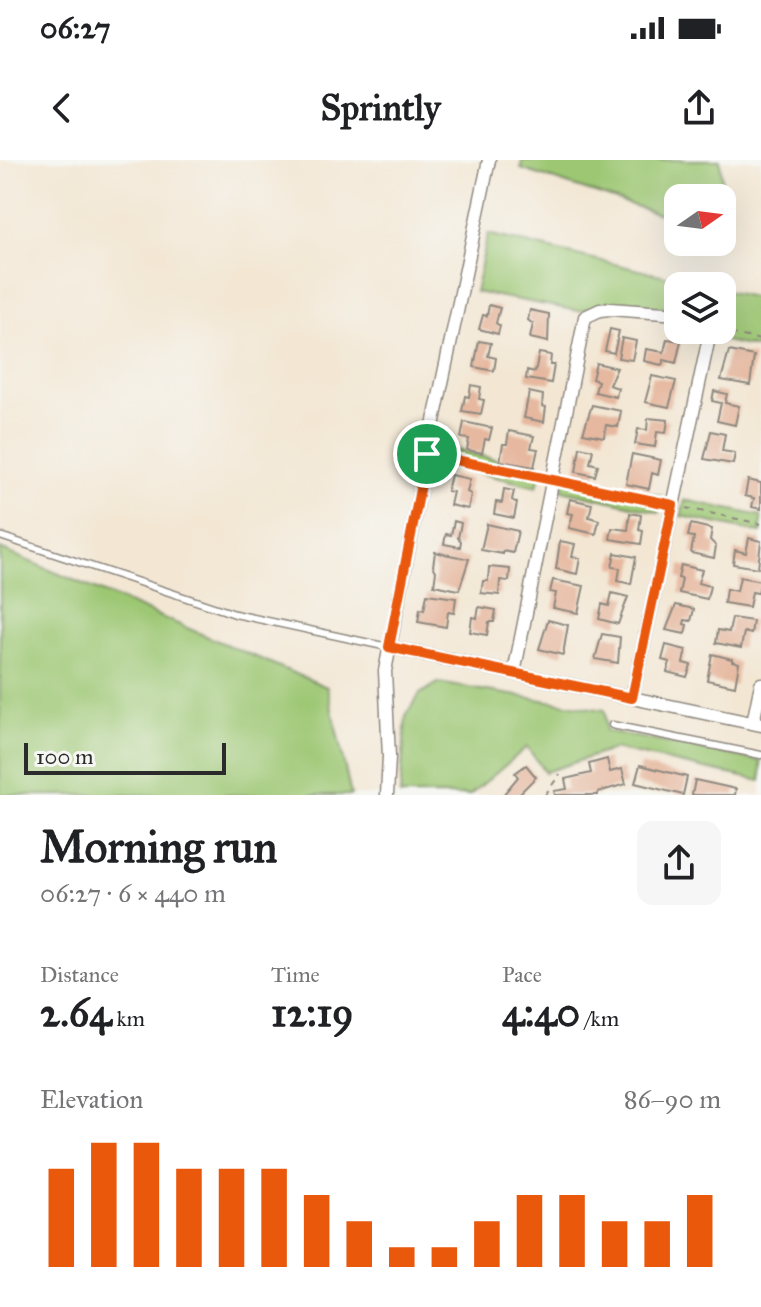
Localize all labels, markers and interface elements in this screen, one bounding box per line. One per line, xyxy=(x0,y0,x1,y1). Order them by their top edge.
text: 06:27 xyxy=(40,10,110,46)
icon: back xyxy=(40,86,84,130)
text: Sprintly xyxy=(320,86,441,130)
icon: share xyxy=(677,86,721,130)
north arrow xyxy=(664,184,736,256)
map controls xyxy=(664,184,736,344)
button: layers xyxy=(664,272,736,344)
pin xyxy=(393,420,461,488)
icon: arrive xyxy=(405,432,449,476)
scale bar xyxy=(24,739,226,775)
text: 100 m xyxy=(36,743,93,770)
text: Morning run xyxy=(40,820,277,874)
button: share xyxy=(637,821,721,905)
text: 06:27 · 6 × 440 m xyxy=(40,877,226,909)
text: Distance xyxy=(40,961,119,988)
text: Time xyxy=(271,961,320,988)
text: Pace xyxy=(502,961,542,988)
text: 2.64 xyxy=(40,988,112,1037)
text: 12:19 xyxy=(271,988,354,1037)
text: 4:40 xyxy=(502,988,580,1037)
text: km xyxy=(112,1005,145,1032)
text: /km xyxy=(580,1005,619,1032)
text: Elevation xyxy=(40,1083,143,1115)
text: 86–90 m xyxy=(624,1083,721,1115)

